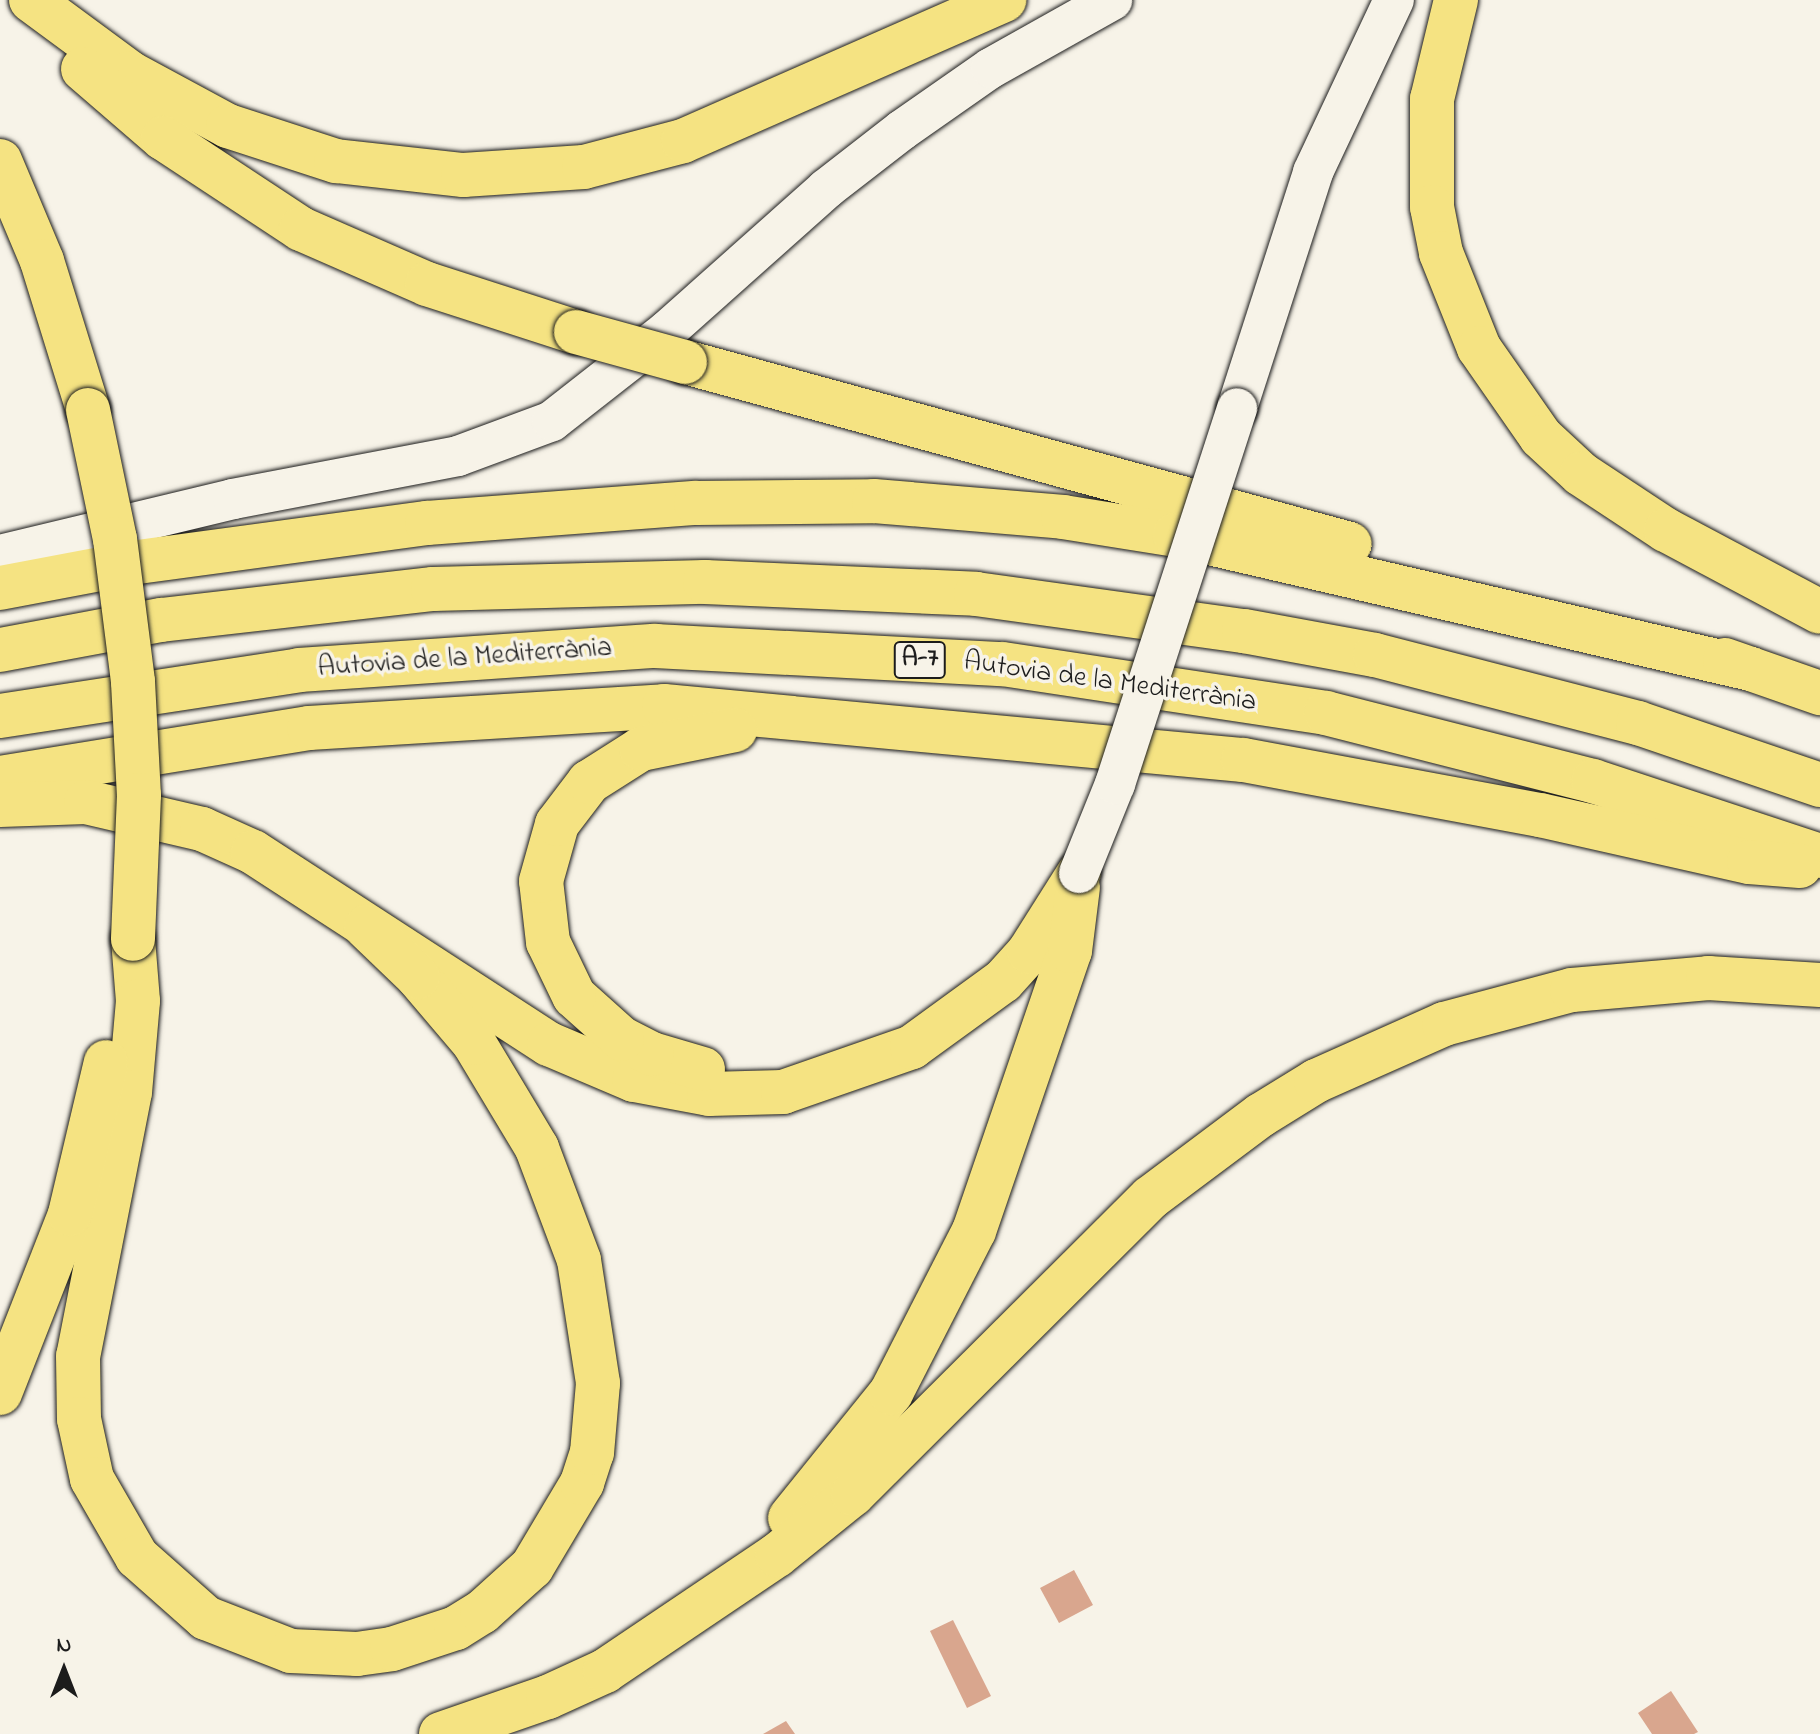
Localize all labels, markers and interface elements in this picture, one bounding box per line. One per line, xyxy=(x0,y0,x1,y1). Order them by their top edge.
street label: Autovia de la Mediterrània xyxy=(317,632,613,686)
road number: A-7 xyxy=(892,638,948,682)
street label: Autovia de la Mediterrània xyxy=(962,646,1258,720)
north arrow xyxy=(24,1630,104,1710)
text: N xyxy=(57,1630,71,1662)

